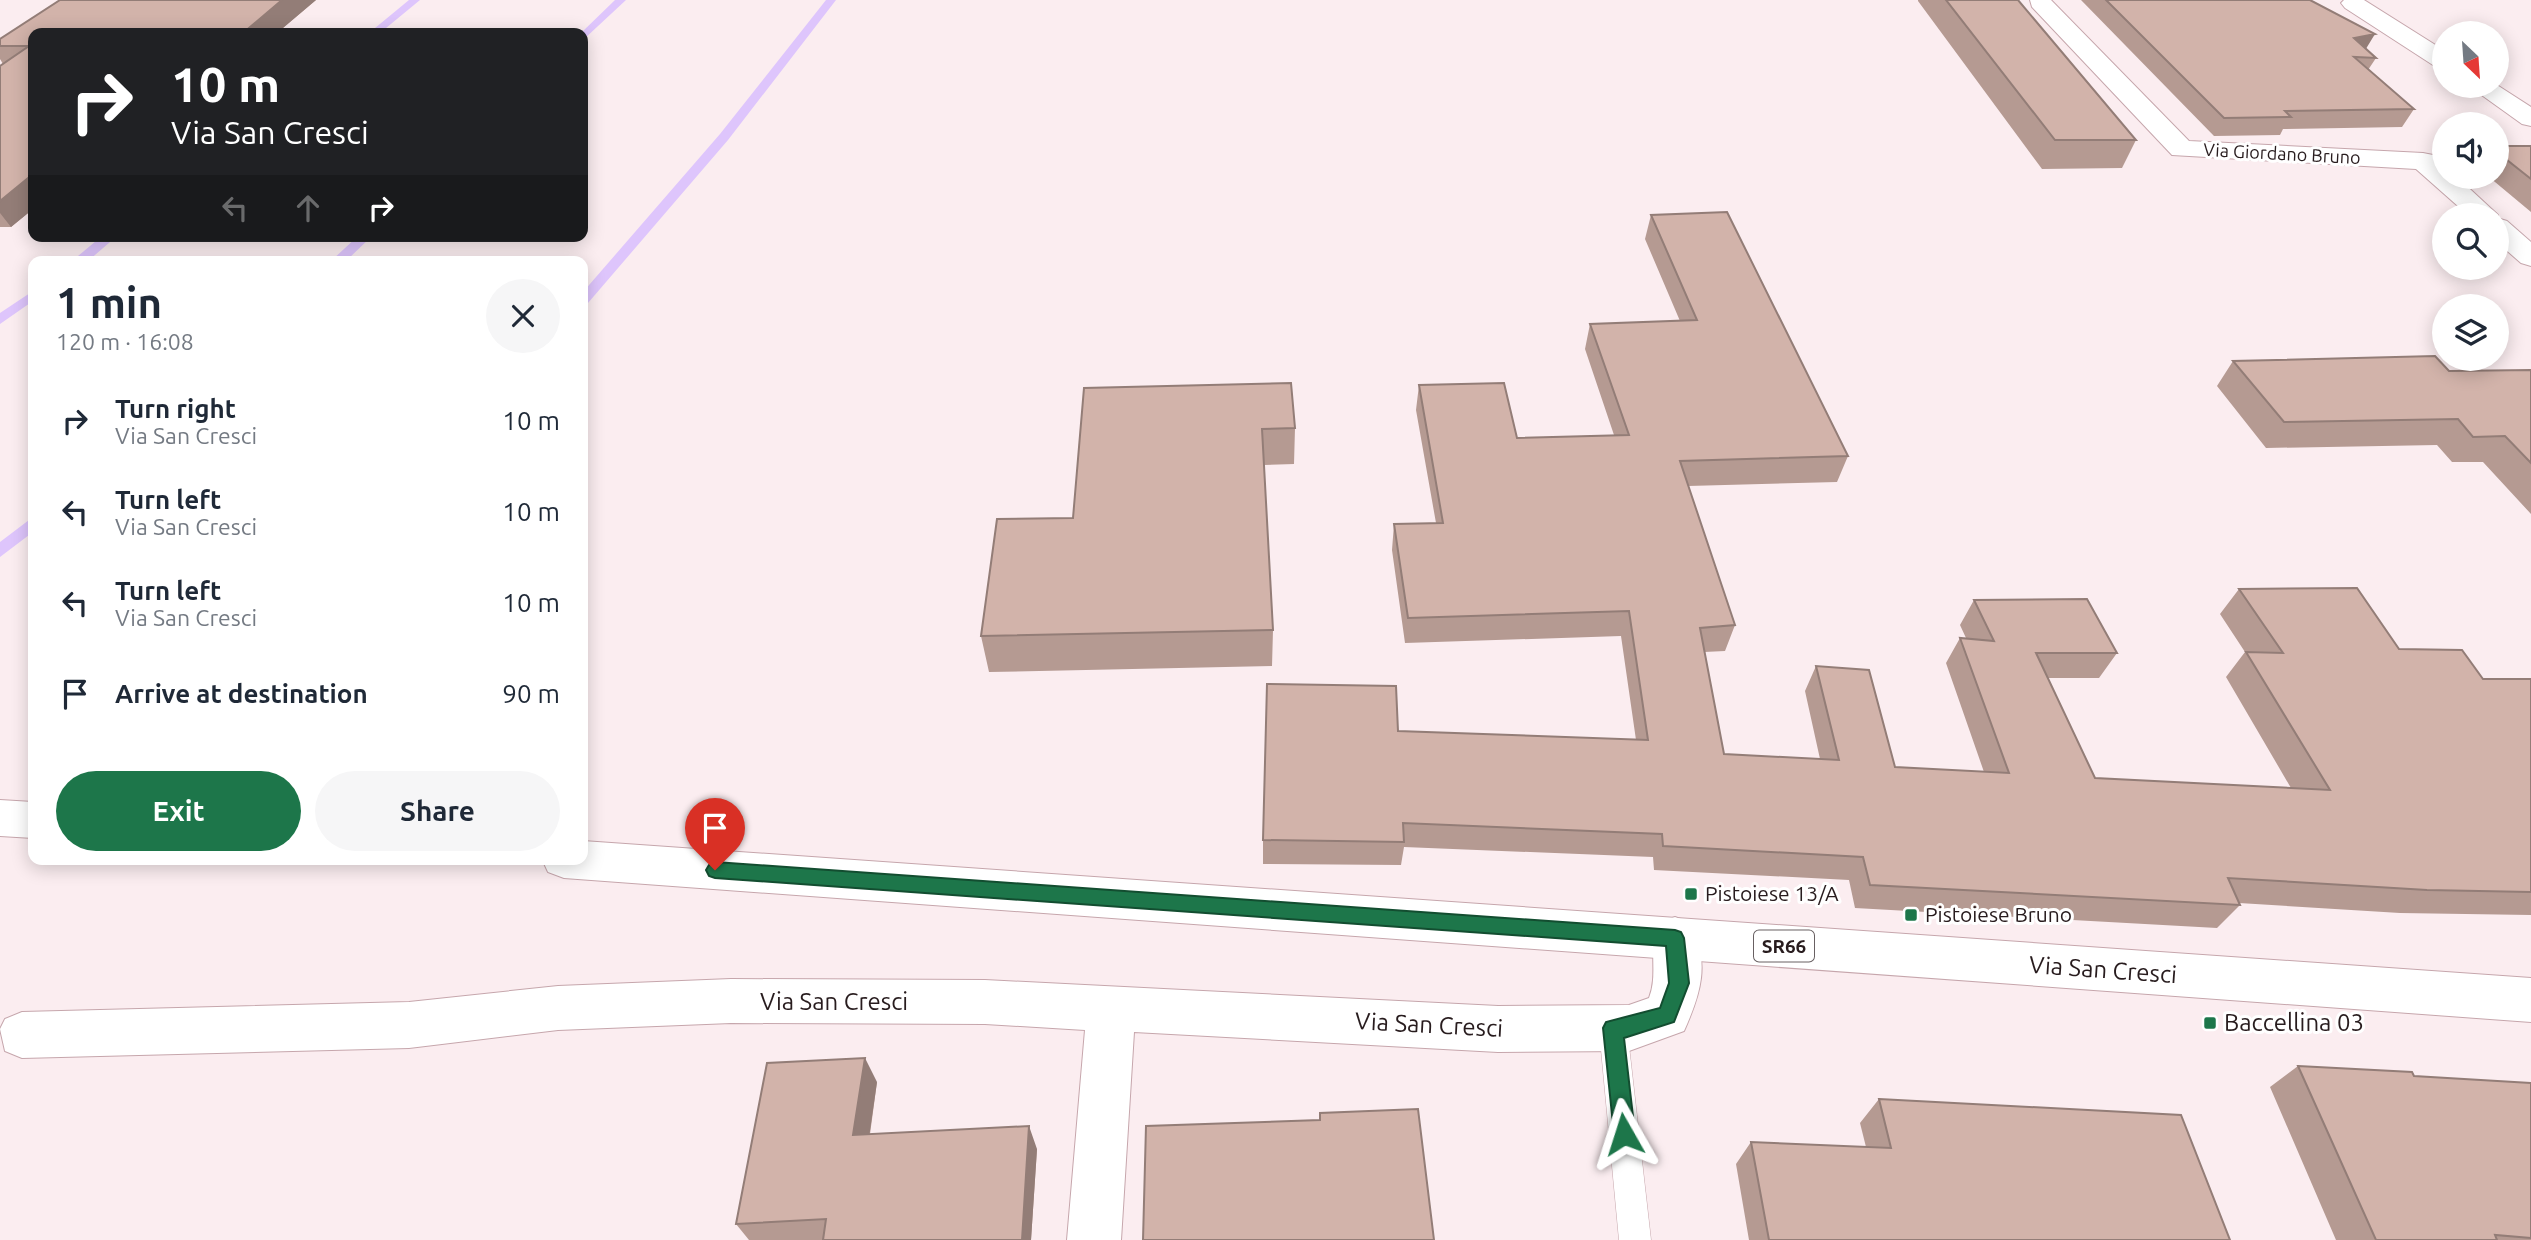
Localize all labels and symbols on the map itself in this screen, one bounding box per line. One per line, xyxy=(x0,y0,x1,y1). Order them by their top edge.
north arrow xyxy=(2432,21,2510,98)
street label: Via Giordano Bruno xyxy=(2203,139,2361,167)
pin xyxy=(685,798,745,870)
place label: Pistoiese 13/A xyxy=(1705,881,1839,905)
marker: Pistoiese 13/A xyxy=(1683,886,1699,902)
place label: Pistoiese Bruno xyxy=(1925,902,2072,926)
marker: Pistoiese Bruno xyxy=(1903,907,1919,923)
road number: SR66 xyxy=(1754,930,1814,962)
street label: Via San Cresci xyxy=(2028,951,2178,988)
street label: Via San Cresci xyxy=(760,988,908,1015)
street label: Via San Cresci xyxy=(1354,1007,1504,1042)
place label: Baccellina 03 xyxy=(2224,1009,2364,1036)
marker: Baccellina 03 xyxy=(2202,1015,2218,1031)
position arrow xyxy=(1587,1097,1661,1171)

